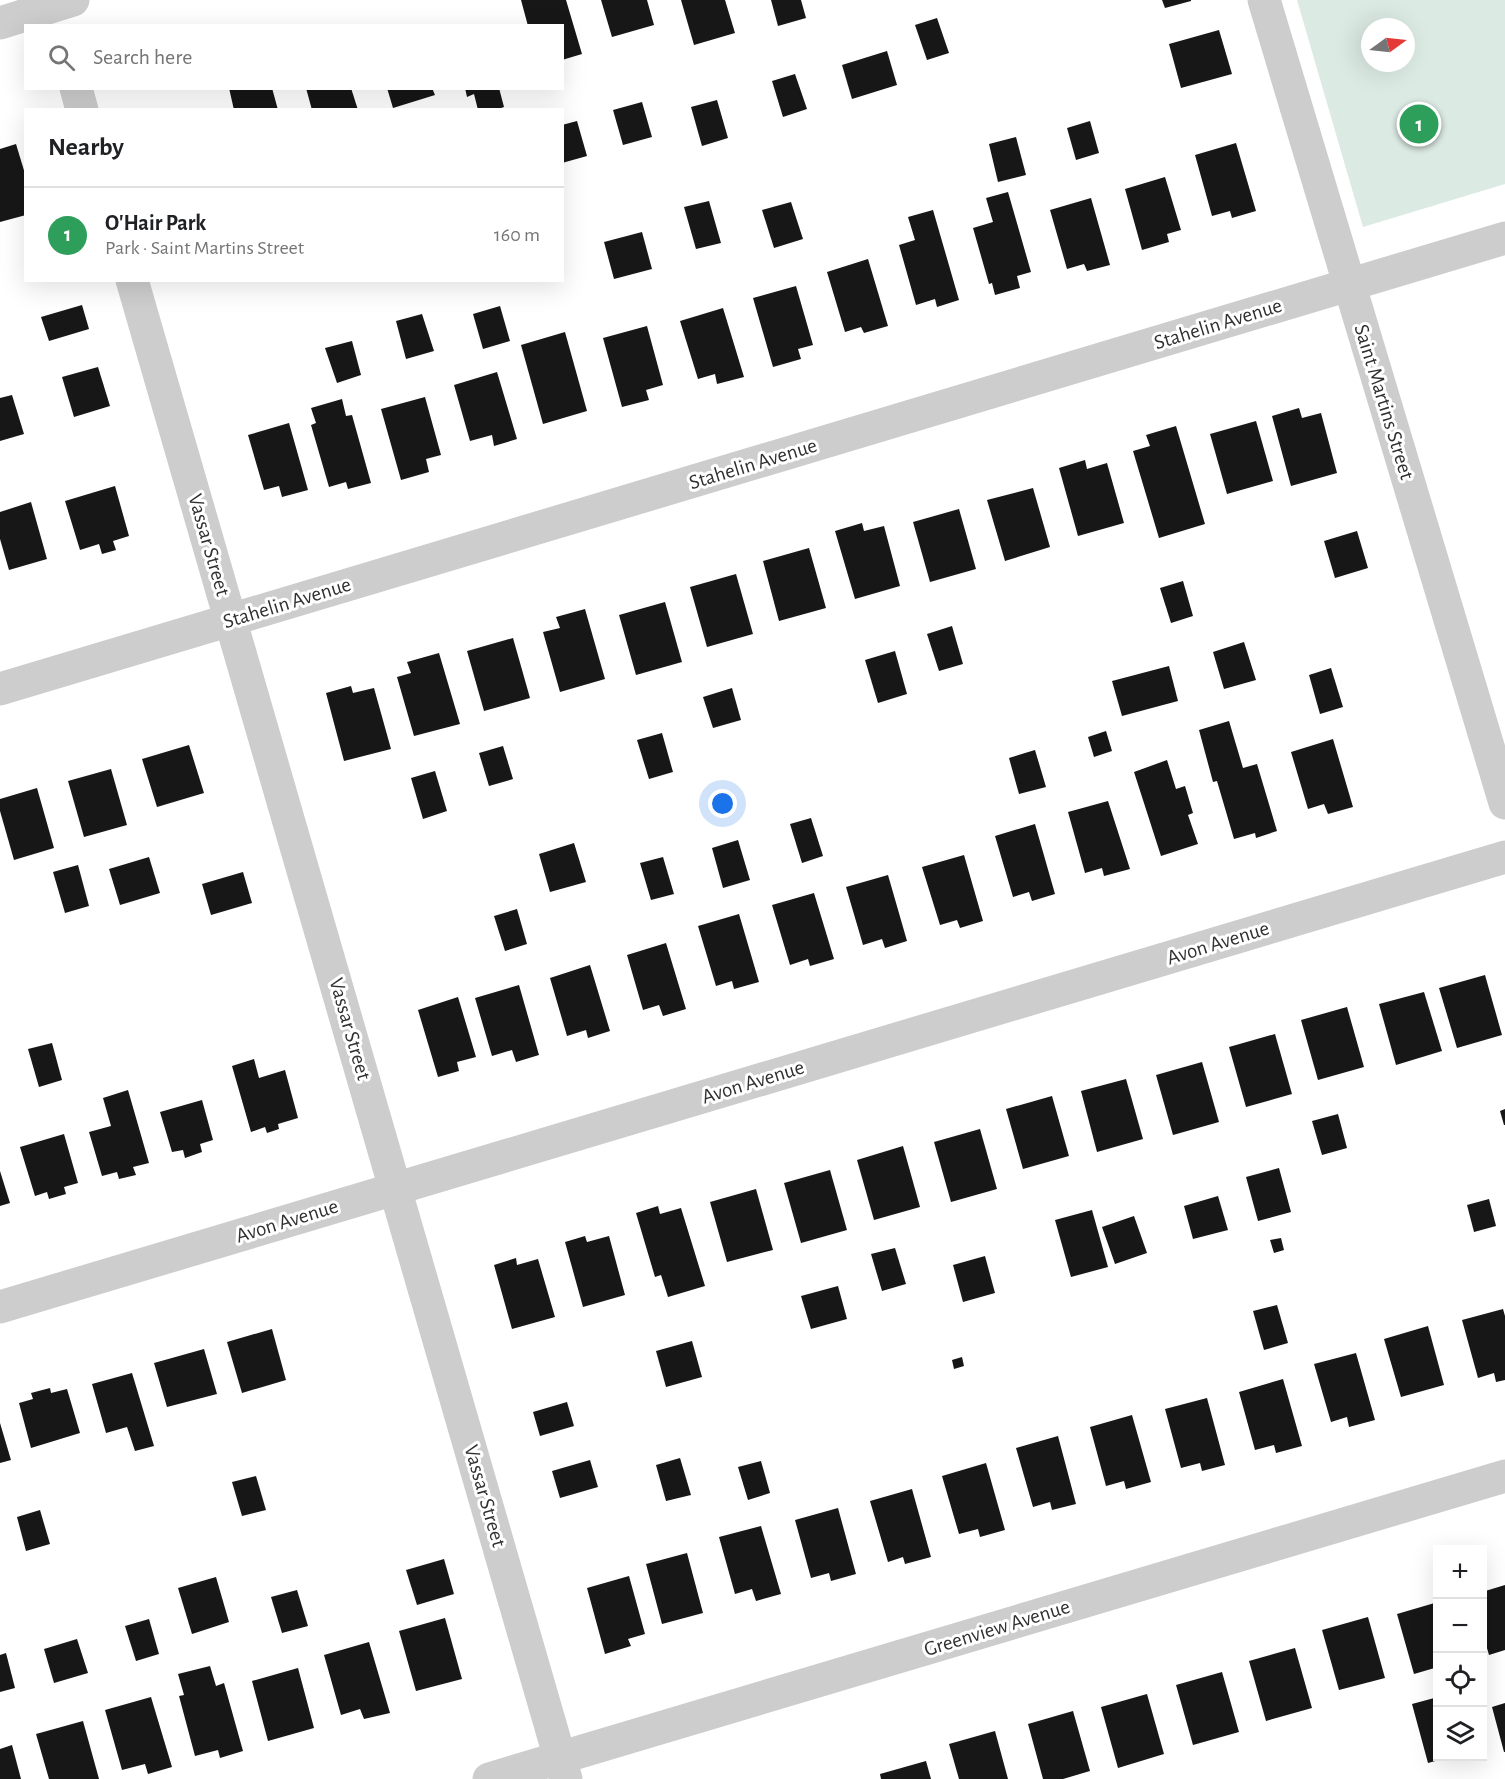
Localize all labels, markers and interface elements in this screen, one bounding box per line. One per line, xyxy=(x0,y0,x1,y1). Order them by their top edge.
north arrow xyxy=(1361,18,1415,72)
search box xyxy=(24,24,564,90)
icon: search xyxy=(45,41,78,74)
text: Search here xyxy=(93,46,192,68)
pin: 1 xyxy=(1400,102,1438,146)
text: Nearby xyxy=(48,134,124,160)
text: O'Hair Park xyxy=(105,212,206,234)
text: 1 xyxy=(64,225,71,245)
text: 160 m xyxy=(494,225,540,245)
text: Park · Saint Martins Street xyxy=(105,238,304,258)
street label: Stahelin Avenue xyxy=(1151,295,1285,353)
street label: Saint Martins Street xyxy=(1350,322,1418,482)
street label: Stahelin Avenue xyxy=(686,435,820,493)
street label: Vassar Street xyxy=(184,492,234,599)
street label: Stahelin Avenue xyxy=(220,574,354,632)
your location xyxy=(708,789,737,818)
street label: Avon Avenue xyxy=(1164,917,1272,969)
street label: Vassar Street xyxy=(325,976,375,1083)
street label: Avon Avenue xyxy=(699,1056,807,1108)
street label: Avon Avenue xyxy=(233,1195,341,1247)
street label: Vassar Street xyxy=(460,1443,510,1550)
map controls xyxy=(1433,1545,1487,1761)
button: + xyxy=(1433,1545,1487,1599)
street label: Greenview Avenue xyxy=(922,1596,1072,1660)
button: − xyxy=(1433,1599,1487,1653)
button: locate xyxy=(1433,1653,1487,1707)
button: layers xyxy=(1433,1707,1487,1761)

